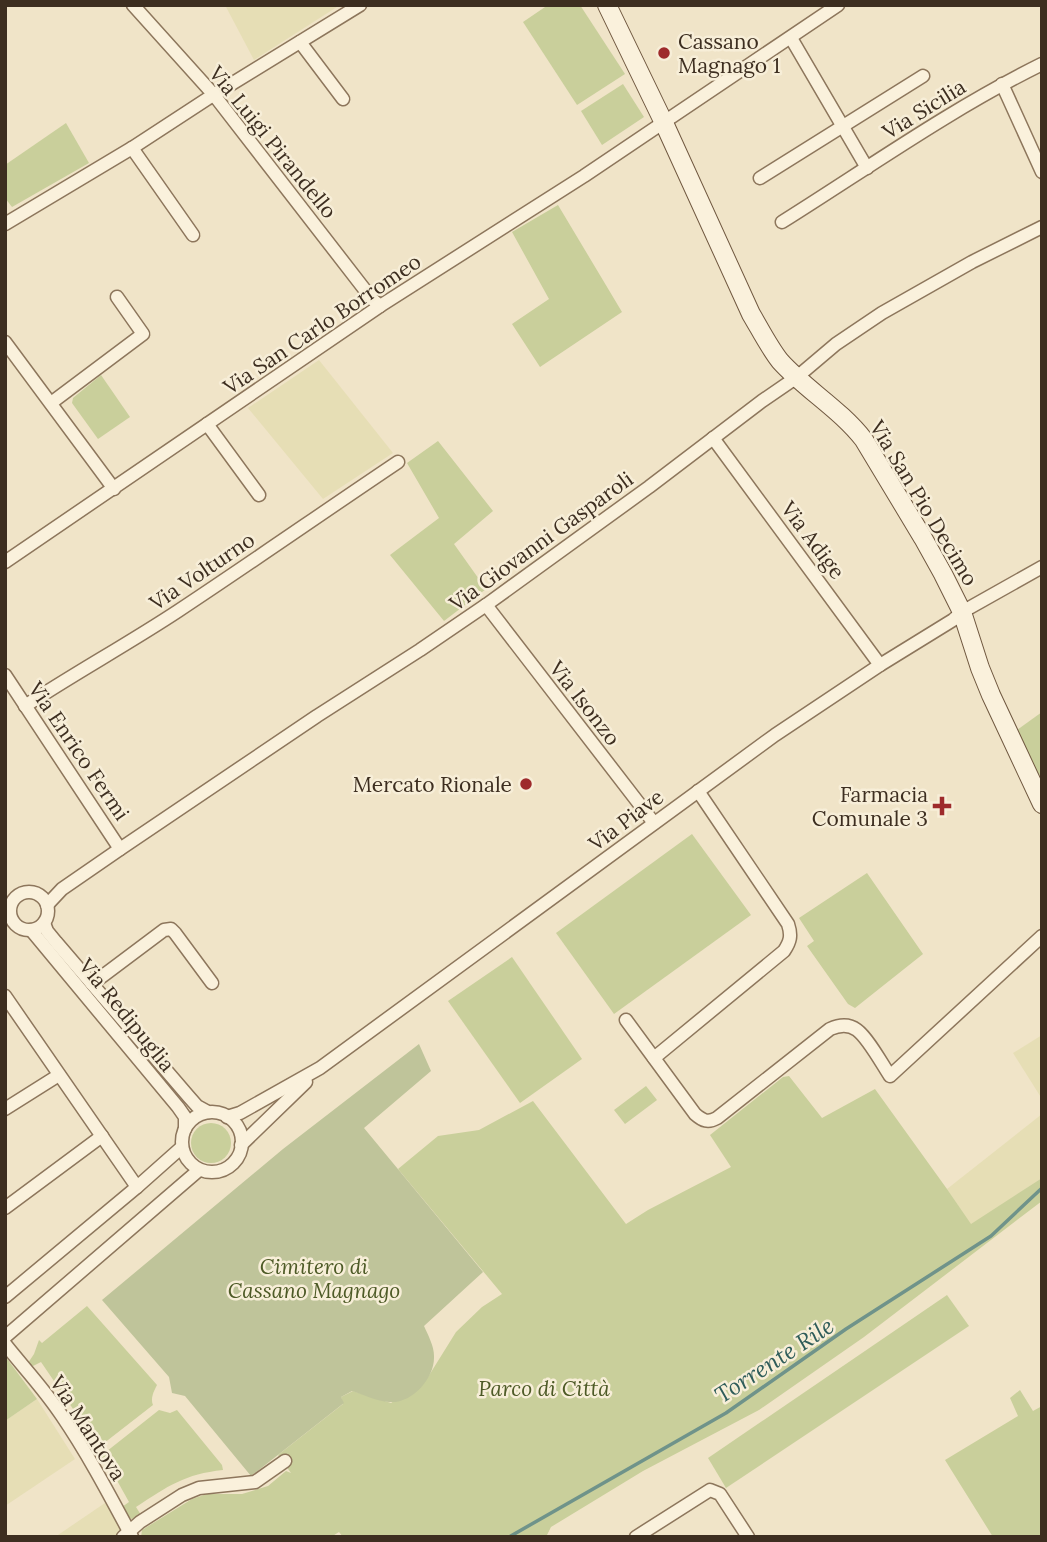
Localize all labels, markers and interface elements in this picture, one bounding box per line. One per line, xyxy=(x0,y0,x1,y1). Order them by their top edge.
place label: Cassano Magnago 1 xyxy=(678,28,780,79)
marker: Cassano Magnago 1 xyxy=(656,45,672,61)
street label: Via Luigi Pirandello xyxy=(203,59,343,224)
street label: Via Sicilia xyxy=(877,73,971,146)
street label: Via San Carlo Borromeo xyxy=(217,248,426,401)
street label: Via San Pio Decimo xyxy=(863,415,984,591)
street label: Via Giovanni Gasparoli xyxy=(443,465,638,617)
street label: Via Adige xyxy=(774,495,851,584)
street label: Via Volturno xyxy=(143,526,260,617)
street label: Via Isonzo xyxy=(543,654,626,751)
street label: Via Enrico Fermi xyxy=(22,676,135,826)
place label: Mercato Rionale xyxy=(353,771,512,798)
marker: Mercato Rionale xyxy=(518,776,534,792)
place label: Farmacia Comunale 3 xyxy=(812,781,928,832)
street label: Via Piave xyxy=(582,783,669,857)
marker: Farmacia Comunale 3 xyxy=(934,798,950,814)
street label: Via Redipuglia xyxy=(72,952,181,1077)
park label: Cimitero di Cassano Magnago xyxy=(228,1253,400,1304)
water label: Torrente Rile xyxy=(709,1311,839,1409)
street label: Via Mantova xyxy=(43,1370,132,1486)
park label: Parco di Città xyxy=(478,1375,610,1402)

